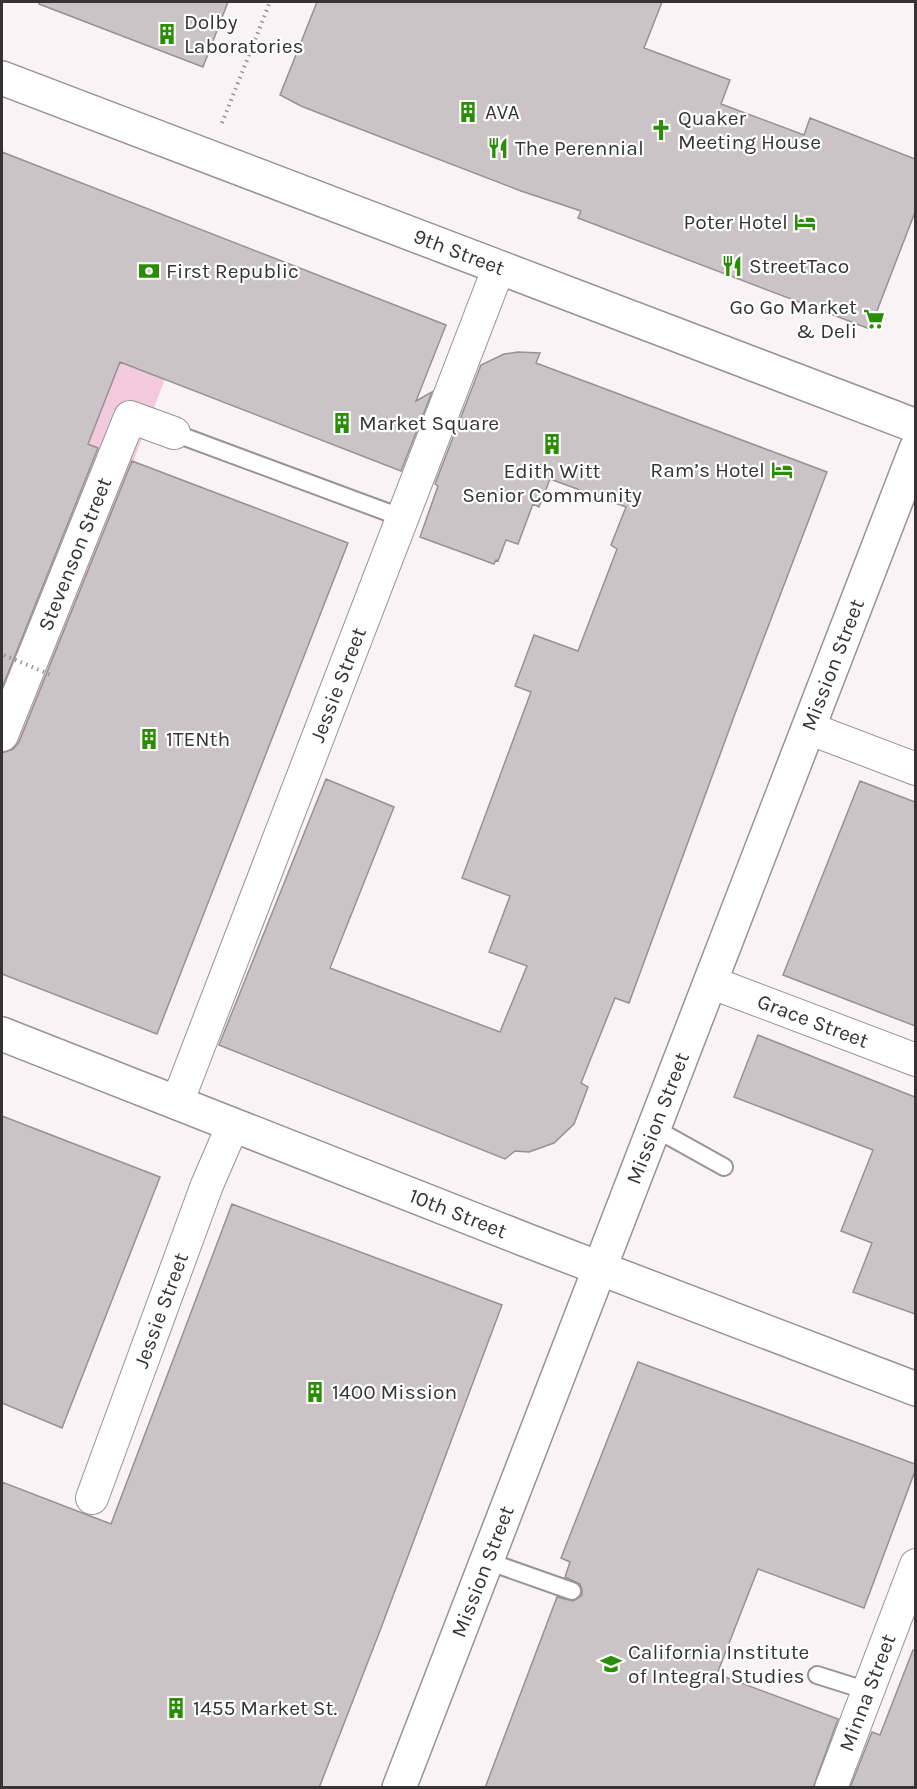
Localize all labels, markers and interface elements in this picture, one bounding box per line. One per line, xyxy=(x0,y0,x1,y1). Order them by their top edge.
place label: Dolby Laboratories xyxy=(184,10,304,58)
building icon: Dolby Laboratories xyxy=(155,22,179,46)
building icon: AVA xyxy=(456,100,480,124)
place label: AVA xyxy=(485,100,520,124)
place label: Quaker Meeting House xyxy=(678,106,821,154)
church icon: Quaker Meeting House xyxy=(649,118,673,142)
restaurant icon: The Perennial xyxy=(486,136,510,160)
place label: The Perennial xyxy=(515,136,644,160)
place label: Poter Hotel xyxy=(684,210,788,234)
hotel icon: Poter Hotel xyxy=(793,210,817,234)
street label: 9th Street xyxy=(410,224,508,280)
restaurant icon: StreetTaco xyxy=(720,254,744,278)
place label: StreetTaco xyxy=(749,254,849,278)
bank icon: First Republic xyxy=(137,259,161,283)
place label: First Republic xyxy=(166,259,299,283)
place label: Go Go Market & Deli xyxy=(730,295,857,343)
supermarket icon: Go Go Market & Deli xyxy=(862,307,886,331)
building icon: Market Square xyxy=(330,411,354,435)
place label: Market Square xyxy=(359,411,499,435)
building icon: Edith Witt Senior Community xyxy=(540,432,564,456)
place label: Ram’s Hotel xyxy=(650,458,765,482)
hotel icon: Ram’s Hotel xyxy=(770,458,794,482)
place label: Edith Witt Senior Community xyxy=(462,459,642,507)
street label: Stevenson Street xyxy=(33,474,116,634)
street label: Mission Street xyxy=(796,595,869,734)
street label: Jessie Street xyxy=(305,624,371,746)
building icon: 1TENth xyxy=(137,727,161,751)
place label: 1TENth xyxy=(166,727,230,751)
street label: Grace Street xyxy=(754,989,872,1053)
street label: Mission Street xyxy=(621,1049,694,1187)
street label: 10th Street xyxy=(406,1183,510,1243)
street label: Jessie Street xyxy=(129,1249,193,1371)
building icon: 1400 Mission xyxy=(303,1380,327,1404)
place label: 1400 Mission xyxy=(332,1380,457,1404)
street label: Mission Street xyxy=(446,1502,519,1641)
street label: Minna Street xyxy=(834,1631,901,1755)
place label: California Institute of Integral Studies xyxy=(628,1640,809,1688)
school or university icon: California Institute of Integral Studies xyxy=(599,1652,623,1676)
building icon: 1455 Market St. xyxy=(164,1696,188,1720)
place label: 1455 Market St. xyxy=(193,1696,337,1720)

